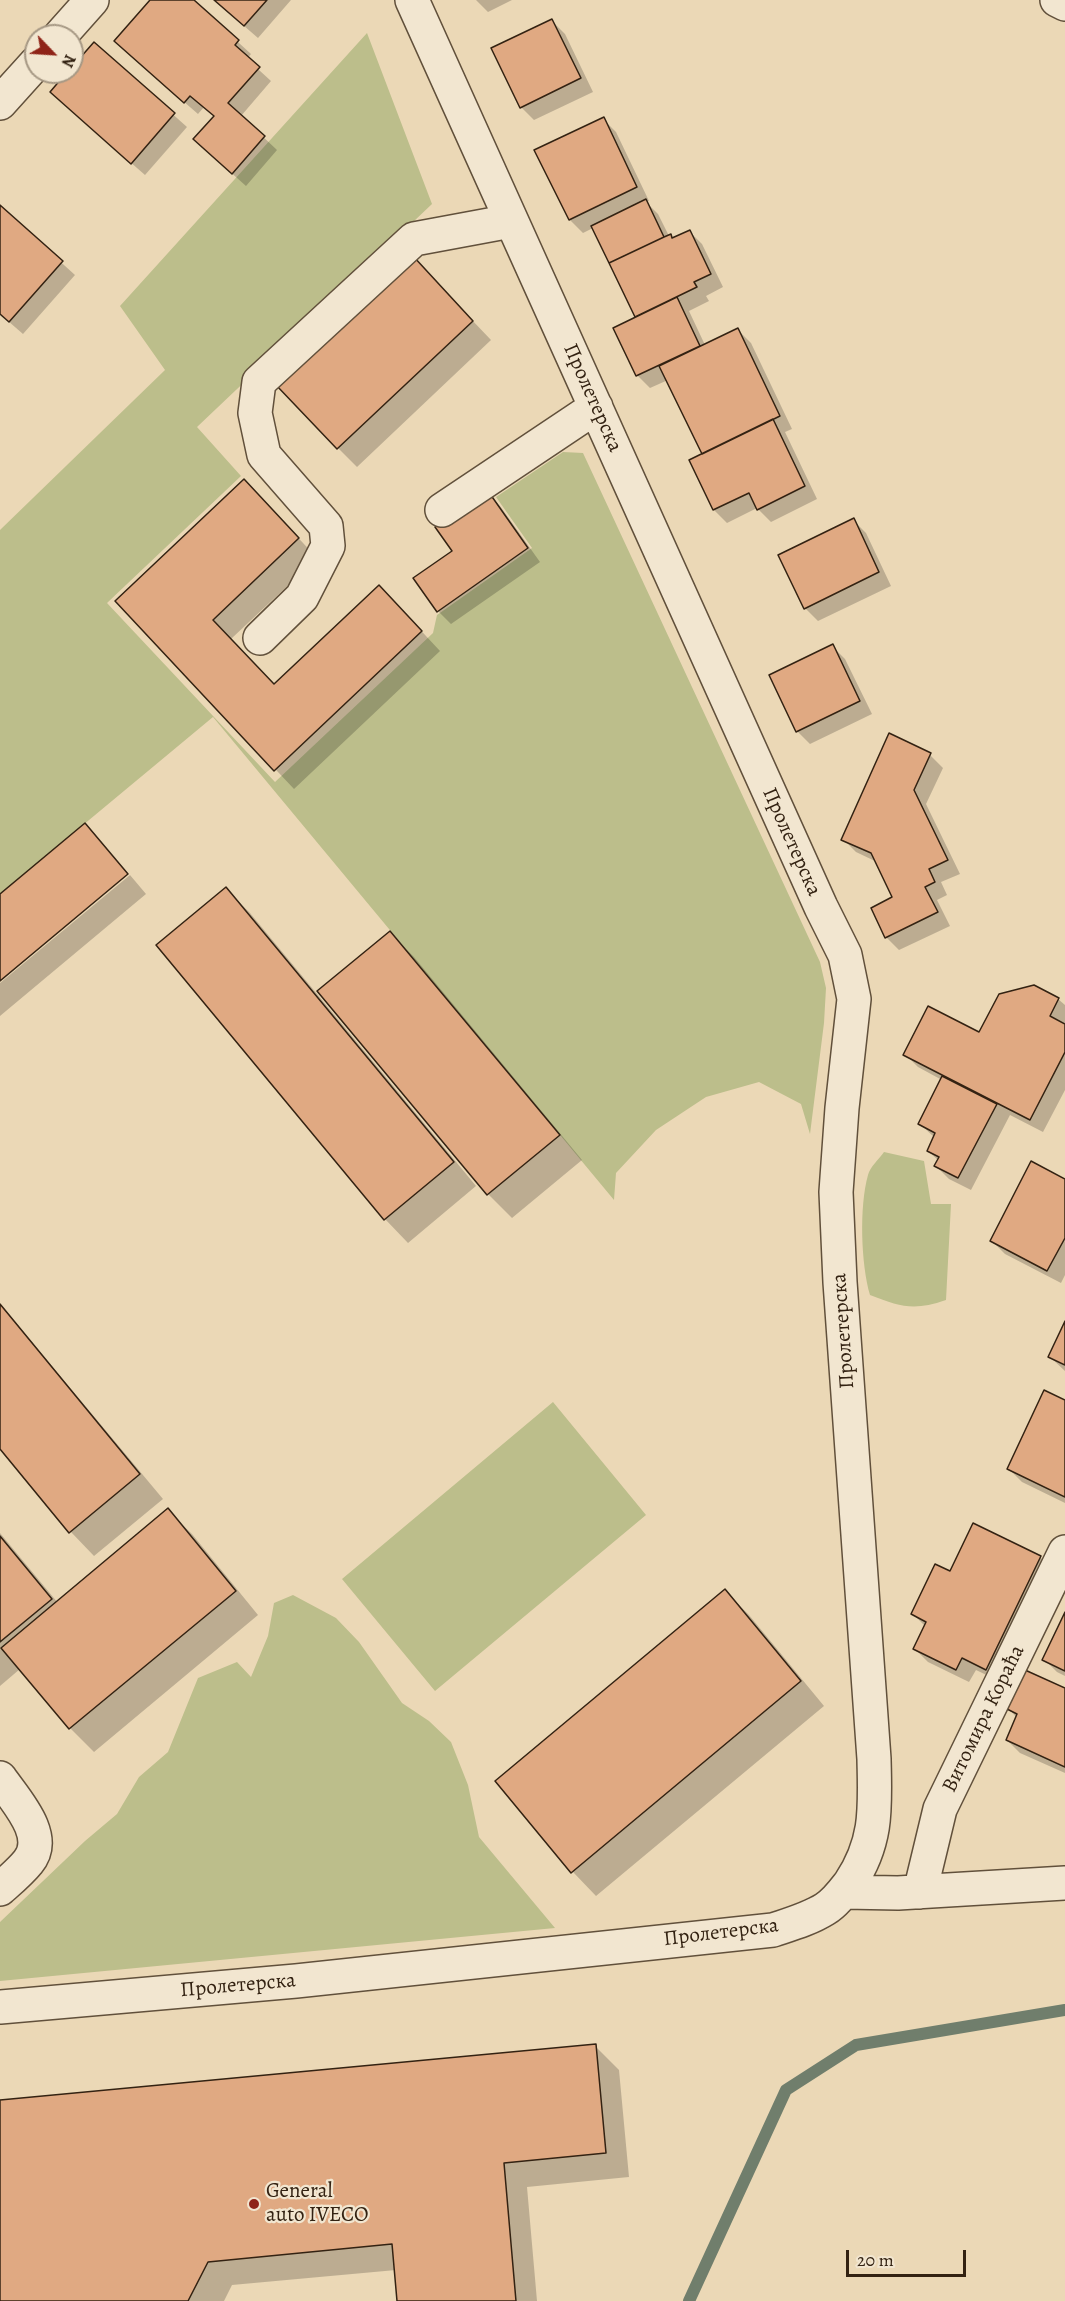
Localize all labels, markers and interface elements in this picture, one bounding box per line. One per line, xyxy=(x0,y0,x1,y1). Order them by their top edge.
north arrow xyxy=(24,24,84,84)
text: N xyxy=(56,51,81,71)
street label: Пролетерска xyxy=(557,340,627,456)
street label: Пролетерска xyxy=(756,784,826,900)
street label: Пролетерска xyxy=(827,1272,861,1390)
street label: Витомира Кораћа xyxy=(937,1641,1031,1797)
street label: Пролетерска xyxy=(662,1913,780,1953)
street label: Пролетерска xyxy=(179,1968,297,2004)
place label: General auto IVECO xyxy=(266,2179,369,2229)
marker: General auto IVECO xyxy=(247,2197,261,2211)
scale bar xyxy=(849,2238,969,2276)
text: 20 m xyxy=(857,2248,894,2272)

